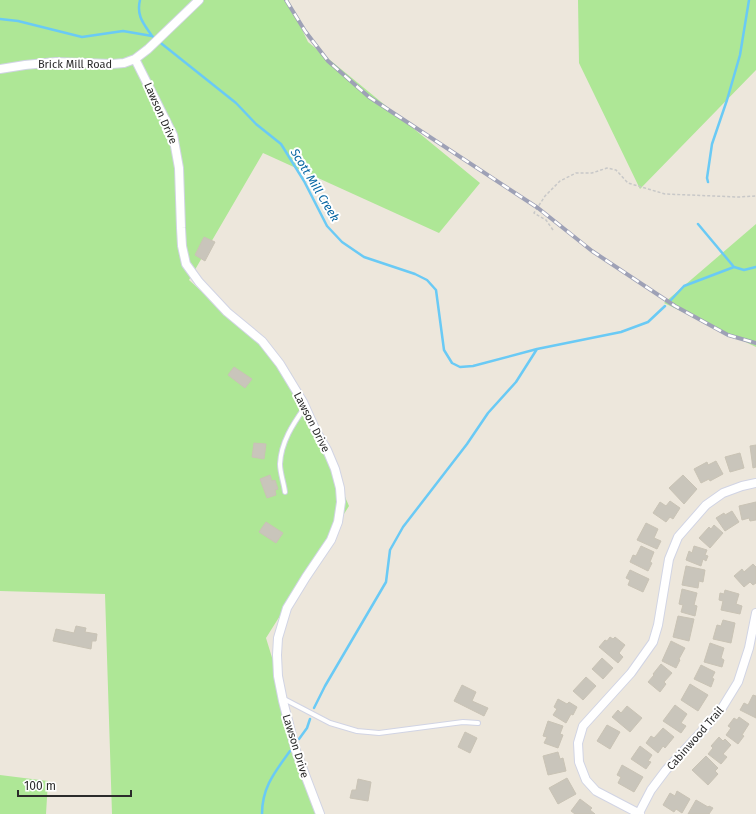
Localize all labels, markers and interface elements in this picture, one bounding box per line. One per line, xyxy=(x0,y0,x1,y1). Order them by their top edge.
street label: Brick Mill Road xyxy=(38,58,112,71)
street label: Lawson Drive xyxy=(141,80,180,146)
water label: Scott Mill Creek xyxy=(287,145,343,224)
street label: Lawson Drive xyxy=(291,390,332,455)
street label: Cabinwood Trail xyxy=(664,704,726,773)
street label: Lawson Drive xyxy=(280,713,311,780)
scale bar xyxy=(18,772,131,798)
text: 100 m xyxy=(24,779,56,793)

